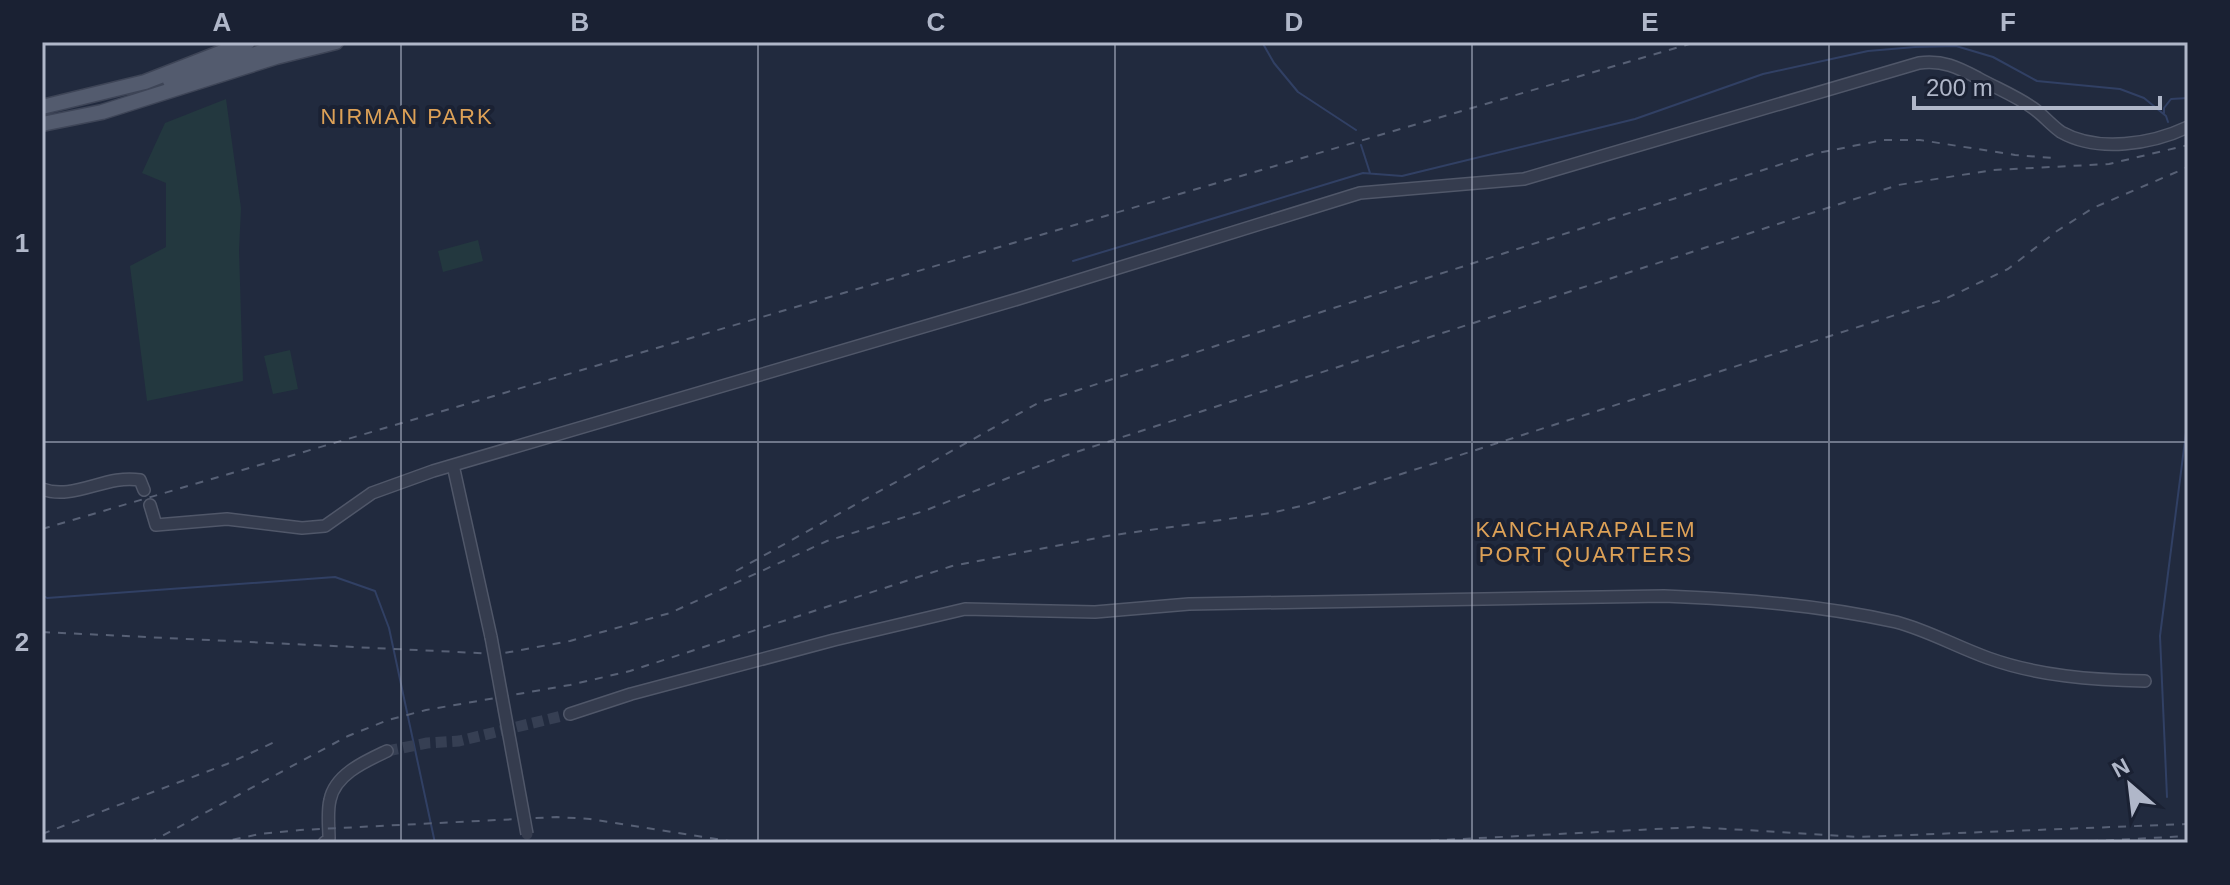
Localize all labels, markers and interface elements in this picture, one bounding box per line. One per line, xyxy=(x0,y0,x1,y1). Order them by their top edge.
text: A xyxy=(213,7,232,37)
text: B xyxy=(571,7,589,37)
text: C xyxy=(927,7,946,37)
text: D xyxy=(1285,7,1303,37)
text: E xyxy=(1641,7,1659,37)
text: F xyxy=(2000,7,2016,37)
scale bar xyxy=(1914,60,2160,110)
text: 200 m xyxy=(1926,74,1993,101)
district label: NIRMAN PARK xyxy=(320,104,494,129)
text: 1 xyxy=(15,228,29,258)
district label: KANCHARAPALEM PORT QUARTERS xyxy=(1475,517,1697,567)
text: 2 xyxy=(15,627,29,657)
north arrow xyxy=(2090,745,2170,825)
text: N xyxy=(2108,753,2134,783)

